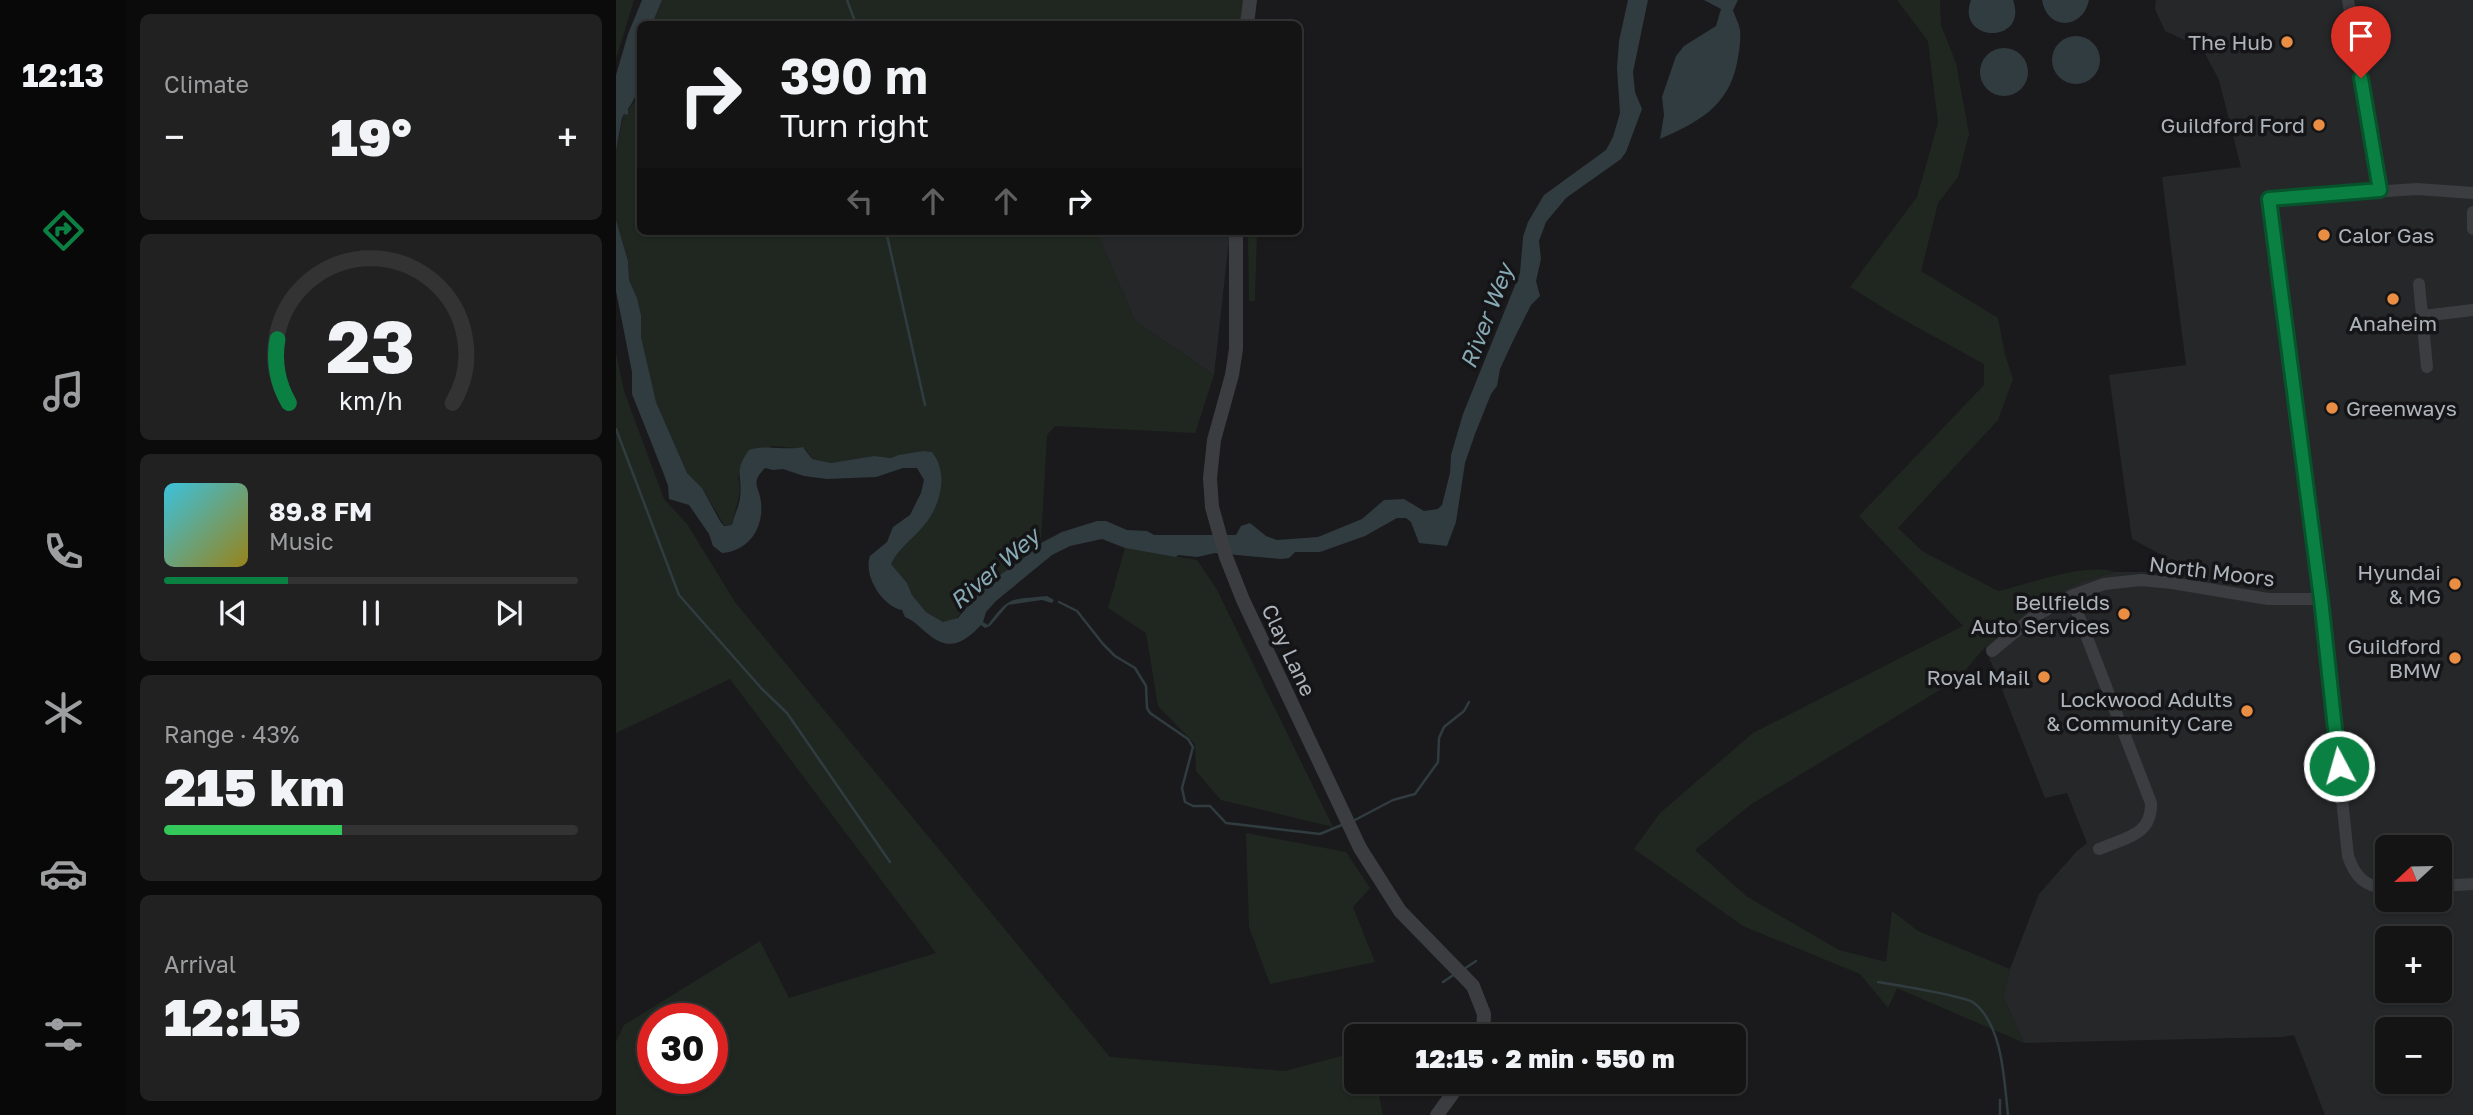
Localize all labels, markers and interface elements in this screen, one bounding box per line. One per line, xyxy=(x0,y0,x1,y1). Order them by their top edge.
pin xyxy=(2331,6,2391,78)
icon: arrive xyxy=(2342,17,2380,55)
place label: The Hub xyxy=(2188,29,2273,55)
marker: The Hub xyxy=(2279,34,2295,50)
text: 390 m xyxy=(780,46,928,105)
icon: right xyxy=(665,49,756,140)
text: 12:13 xyxy=(22,56,104,94)
text: Climate xyxy=(164,70,249,98)
text: 19° xyxy=(330,105,412,167)
text: Turn right xyxy=(780,106,929,144)
place label: Guildford Ford xyxy=(2160,112,2305,138)
text: − xyxy=(164,114,185,159)
text: + xyxy=(557,114,578,159)
marker: Guildford Ford xyxy=(2311,117,2327,133)
icon: left xyxy=(841,182,879,220)
icon: ahead xyxy=(914,182,952,220)
icon: ahead xyxy=(987,182,1025,220)
icon: right xyxy=(1060,182,1098,220)
icon: directions xyxy=(39,206,88,255)
place label: Calor Gas xyxy=(2338,222,2435,248)
marker: Calor Gas xyxy=(2316,227,2332,243)
water label: River Wey xyxy=(1453,257,1520,372)
marker: Anaheim xyxy=(2385,291,2401,307)
text: 23 xyxy=(327,303,415,390)
place label: Anaheim xyxy=(2349,310,2437,336)
icon: music xyxy=(39,367,88,416)
text: km/h xyxy=(339,385,403,416)
place label: Greenways xyxy=(2346,395,2457,421)
marker: Greenways xyxy=(2324,400,2340,416)
text: 89.8 FM xyxy=(269,496,372,527)
water label: River Wey xyxy=(944,520,1047,614)
icon: phone xyxy=(39,527,88,576)
text: Music xyxy=(269,527,334,555)
street label: North Moors xyxy=(2148,550,2276,592)
place label: Hyundai & MG xyxy=(2357,559,2441,609)
marker: Hyundai & MG xyxy=(2447,576,2463,592)
place label: Bellfields Auto Services xyxy=(1971,589,2110,639)
icon: previous xyxy=(214,594,252,632)
icon: pause xyxy=(352,594,390,632)
icon: next xyxy=(490,594,528,632)
street label: Clay Lane xyxy=(1256,600,1322,700)
marker: Bellfields Auto Services xyxy=(2116,606,2132,622)
place label: Guildford BMW xyxy=(2347,633,2441,683)
marker: Guildford BMW xyxy=(2447,650,2463,666)
place label: Royal Mail xyxy=(1927,664,2030,690)
marker: Royal Mail xyxy=(2036,669,2052,685)
place label: Lockwood Adults & Community Care xyxy=(2046,686,2233,736)
icon: climate xyxy=(39,688,88,737)
marker: Lockwood Adults & Community Care xyxy=(2239,703,2255,719)
text: Range · 43% xyxy=(164,720,299,748)
position arrow xyxy=(2302,729,2376,803)
text: 215 km xyxy=(164,755,345,817)
north arrow xyxy=(2375,835,2452,912)
map controls xyxy=(2375,835,2452,1094)
icon: car xyxy=(39,849,88,898)
button: + xyxy=(2375,926,2452,1003)
text: Arrival xyxy=(164,950,236,978)
text: 12:15 xyxy=(164,985,301,1047)
speed limit sign: 30 xyxy=(637,1003,728,1094)
icon: filters xyxy=(39,1010,88,1059)
button: − xyxy=(2375,1017,2452,1094)
text: 12:15 · 2 min · 550 m xyxy=(1415,1043,1675,1074)

